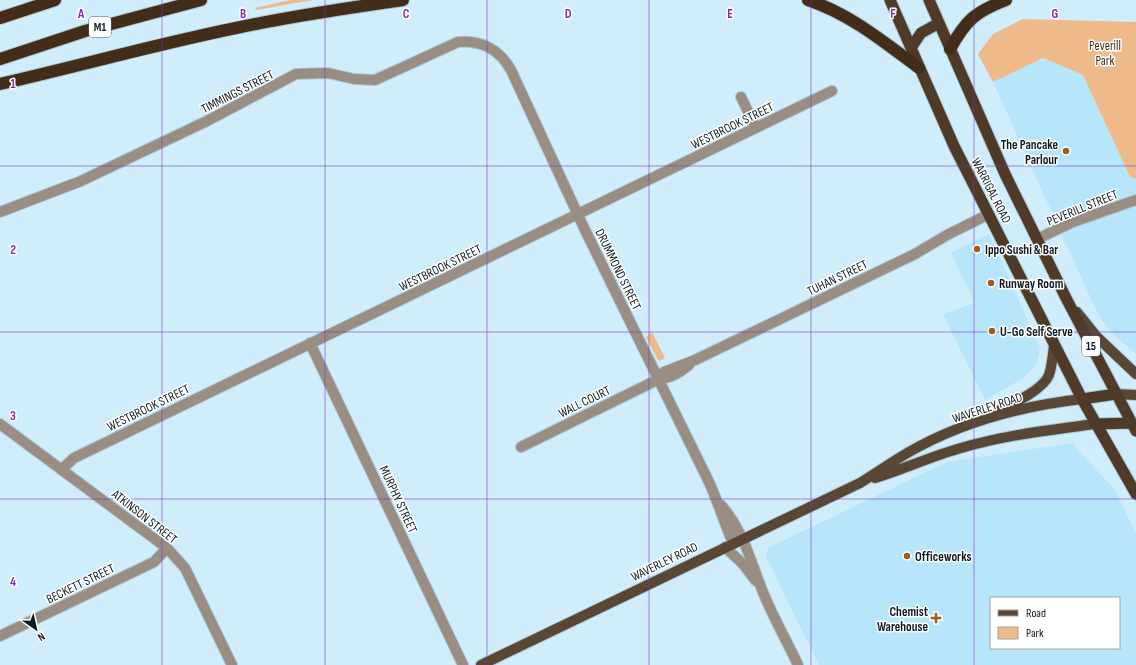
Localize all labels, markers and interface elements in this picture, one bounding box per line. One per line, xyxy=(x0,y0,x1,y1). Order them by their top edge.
text: A xyxy=(77,6,85,22)
text: B xyxy=(240,6,246,22)
text: C xyxy=(403,6,410,22)
text: D xyxy=(565,6,572,22)
text: E xyxy=(727,6,733,22)
text: F xyxy=(890,6,896,22)
text: G xyxy=(1052,6,1059,22)
road number: M1 xyxy=(89,17,111,37)
park label: Peverill Park xyxy=(1089,38,1121,69)
street label: TIMMINGS STREET xyxy=(198,67,276,117)
text: 1 xyxy=(10,76,16,92)
street label: WESTBROOK STREET xyxy=(689,99,776,153)
place label: The Pancake Parlour xyxy=(1001,137,1058,168)
marker: The Pancake Parlour xyxy=(1061,146,1071,156)
street label: WARRIGAL ROAD xyxy=(968,155,1014,226)
street label: PEVERILL STREET xyxy=(1045,186,1120,229)
street label: DRUMMOND STREET xyxy=(592,226,645,313)
street label: WESTBROOK STREET xyxy=(397,241,484,295)
text: 2 xyxy=(10,242,16,258)
place label: Ippo Sushi & Bar xyxy=(985,242,1058,258)
marker: Ippo Sushi & Bar xyxy=(972,244,982,254)
street label: TUHAN STREET xyxy=(805,256,870,299)
place label: Runway Room xyxy=(999,276,1064,292)
marker: Runway Room xyxy=(986,278,996,288)
place label: U-Go Self Serve xyxy=(1000,324,1073,340)
marker: U-Go Self Serve xyxy=(987,326,997,336)
road number: 15 xyxy=(1082,336,1100,356)
street label: WESTBROOK STREET xyxy=(105,381,192,435)
street label: WALL COURT xyxy=(556,383,613,421)
street label: WAVERLEY ROAD xyxy=(950,389,1024,427)
text: 3 xyxy=(10,408,16,424)
street label: MURPHY STREET xyxy=(376,463,421,536)
street label: ATKINSON STREET xyxy=(108,486,180,547)
street label: WAVERLEY ROAD xyxy=(628,539,700,585)
place label: Officeworks xyxy=(915,549,971,565)
marker: Officeworks xyxy=(902,551,912,561)
street label: BECKETT STREET xyxy=(44,561,117,607)
text: 4 xyxy=(10,574,16,590)
legend xyxy=(990,597,1120,649)
place label: Chemist Warehouse xyxy=(877,604,929,635)
text: Road xyxy=(1026,606,1046,621)
north arrow xyxy=(16,609,56,649)
marker: Chemist Warehouse xyxy=(931,613,941,623)
text: Park xyxy=(1026,626,1044,641)
text: N xyxy=(35,630,47,644)

